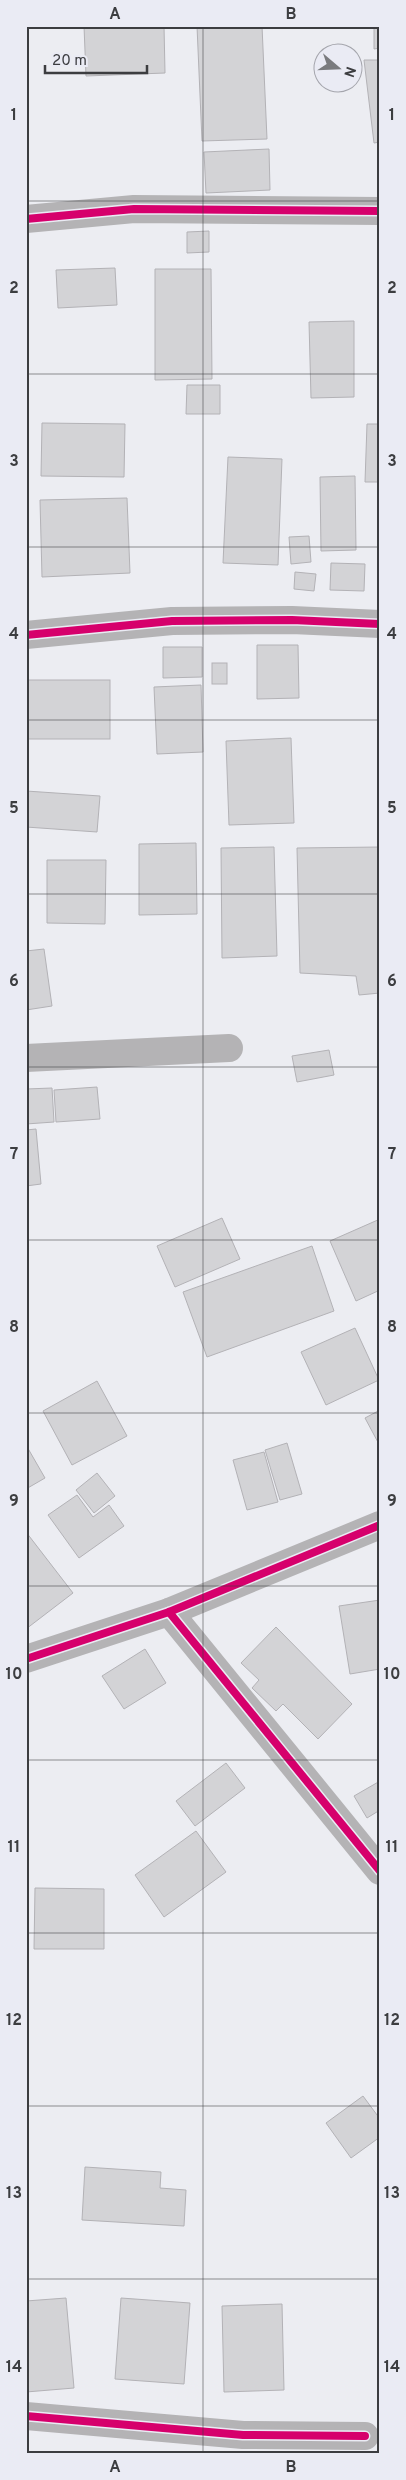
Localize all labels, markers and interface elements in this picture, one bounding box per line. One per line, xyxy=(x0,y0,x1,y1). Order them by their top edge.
text: A xyxy=(109,5,121,25)
text: B xyxy=(285,5,297,25)
scale bar xyxy=(45,42,148,74)
north arrow xyxy=(314,42,364,92)
text: 20 m xyxy=(52,52,87,71)
text: N xyxy=(339,64,359,79)
text: 1 xyxy=(11,106,17,126)
text: 1 xyxy=(389,106,395,126)
text: 2 xyxy=(9,279,19,299)
text: 2 xyxy=(387,279,397,299)
text: 3 xyxy=(9,452,19,472)
text: 3 xyxy=(387,452,397,472)
text: 4 xyxy=(9,625,19,645)
text: 4 xyxy=(387,625,397,645)
text: 5 xyxy=(9,799,19,819)
text: 5 xyxy=(387,799,397,819)
text: 6 xyxy=(9,972,19,992)
text: 6 xyxy=(387,972,397,992)
text: 7 xyxy=(10,1145,18,1165)
text: 7 xyxy=(388,1145,396,1165)
text: 8 xyxy=(9,1318,19,1338)
text: 8 xyxy=(387,1318,397,1338)
text: 9 xyxy=(9,1492,19,1512)
text: 9 xyxy=(387,1492,397,1512)
text: 10 xyxy=(6,1665,22,1685)
text: 10 xyxy=(384,1665,400,1685)
text: 11 xyxy=(8,1838,20,1858)
text: 11 xyxy=(386,1838,398,1858)
text: 12 xyxy=(6,2011,22,2031)
text: 12 xyxy=(384,2011,400,2031)
text: 13 xyxy=(6,2184,22,2204)
text: 13 xyxy=(384,2184,400,2204)
text: 14 xyxy=(6,2358,22,2378)
text: 14 xyxy=(384,2358,400,2378)
text: A xyxy=(109,2458,121,2478)
text: B xyxy=(285,2458,297,2478)

